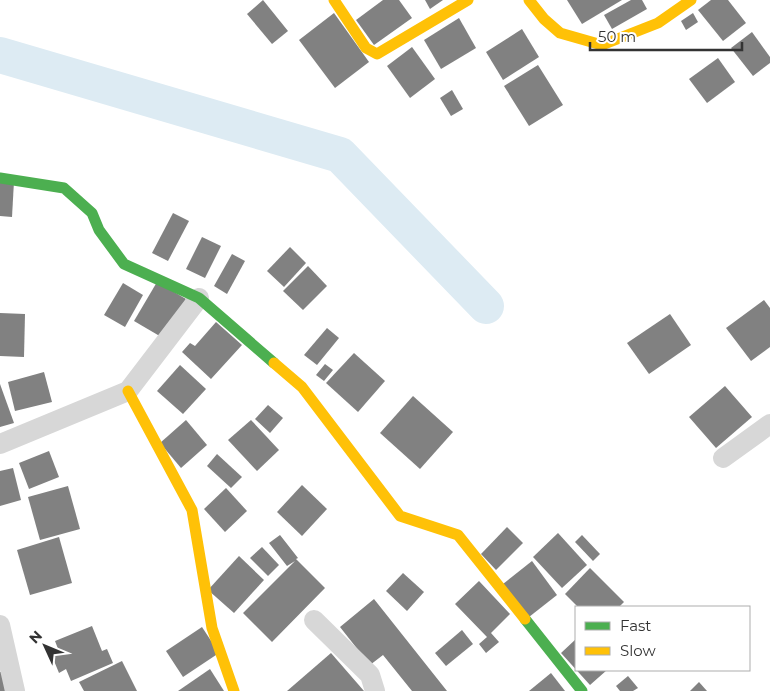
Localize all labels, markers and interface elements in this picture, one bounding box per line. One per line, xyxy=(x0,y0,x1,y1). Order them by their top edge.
scale bar xyxy=(590,20,742,52)
text: 50 m xyxy=(598,27,636,46)
legend xyxy=(575,606,750,671)
text: Fast xyxy=(620,616,651,635)
north arrow xyxy=(20,621,70,671)
text: N xyxy=(25,627,46,647)
text: Slow xyxy=(620,641,656,660)

